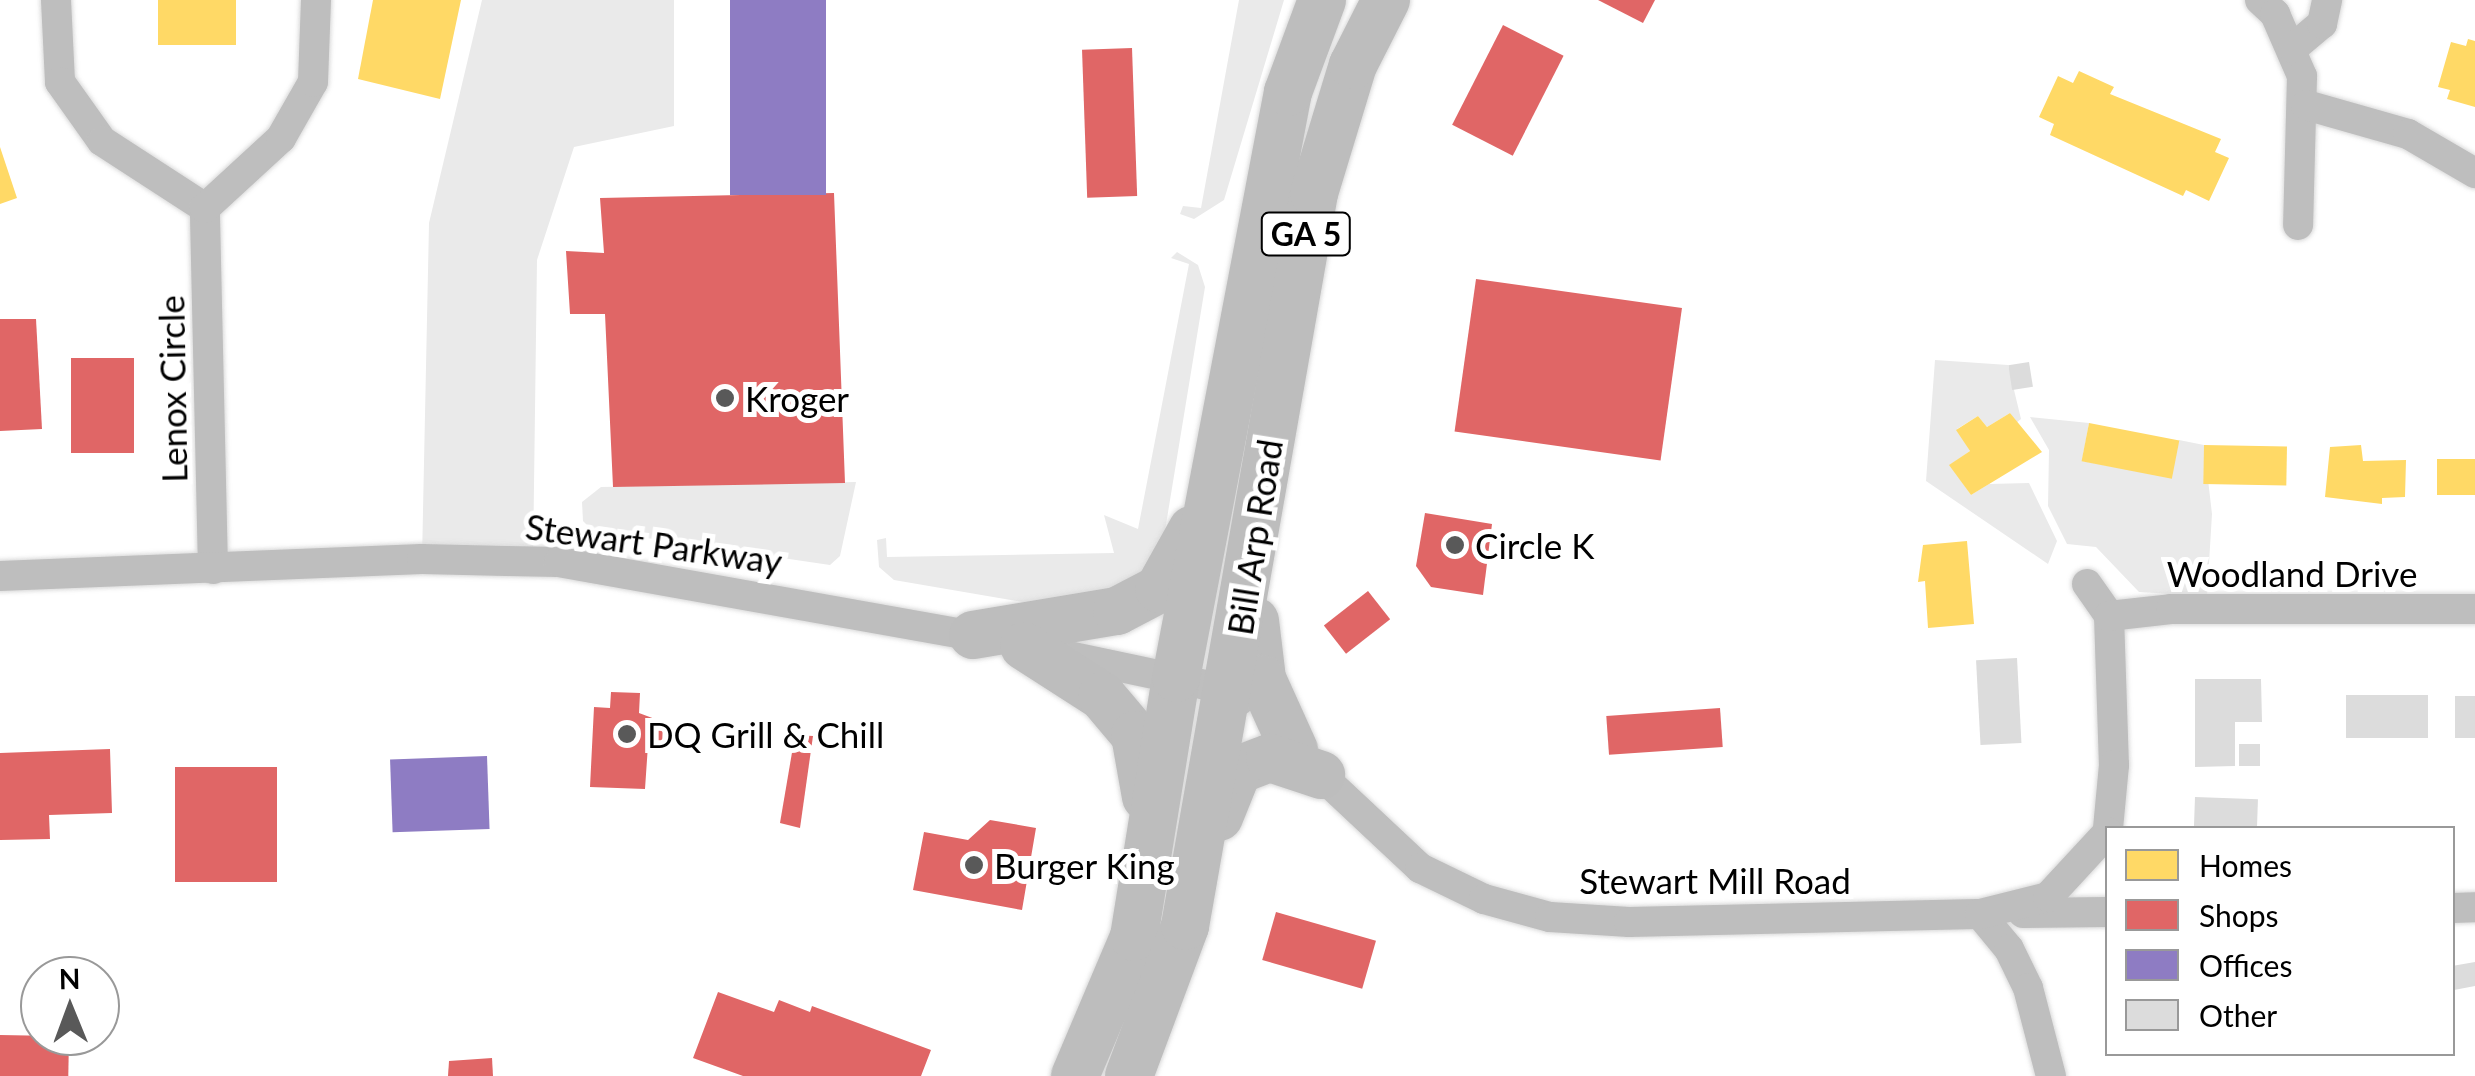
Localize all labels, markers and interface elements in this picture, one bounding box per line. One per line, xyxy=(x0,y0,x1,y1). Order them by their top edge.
road number: GA 5 xyxy=(1258,207,1354,261)
street label: Lenox Circle xyxy=(149,295,195,483)
place label: Kroger xyxy=(745,377,849,419)
marker: Kroger xyxy=(714,387,736,409)
street label: Bill Arp Road xyxy=(1218,436,1290,638)
street label: Stewart Parkway xyxy=(523,504,785,582)
place label: Circle K xyxy=(1475,524,1594,566)
marker: Circle K xyxy=(1444,534,1466,556)
street label: Woodland Drive xyxy=(2167,552,2417,594)
place label: DQ Grill & Chill xyxy=(647,713,884,755)
marker: DQ Grill & Chill xyxy=(616,723,638,745)
legend xyxy=(2105,826,2455,1056)
place label: Burger King xyxy=(994,844,1176,886)
text: Homes xyxy=(2199,847,2292,883)
marker: Burger King xyxy=(963,854,985,876)
street label: Stewart Mill Road xyxy=(1579,859,1851,901)
text: Shops xyxy=(2199,897,2279,933)
text: Offices xyxy=(2199,947,2292,983)
north arrow xyxy=(20,956,120,1056)
text: N xyxy=(58,961,81,995)
text: Other xyxy=(2199,997,2277,1033)

